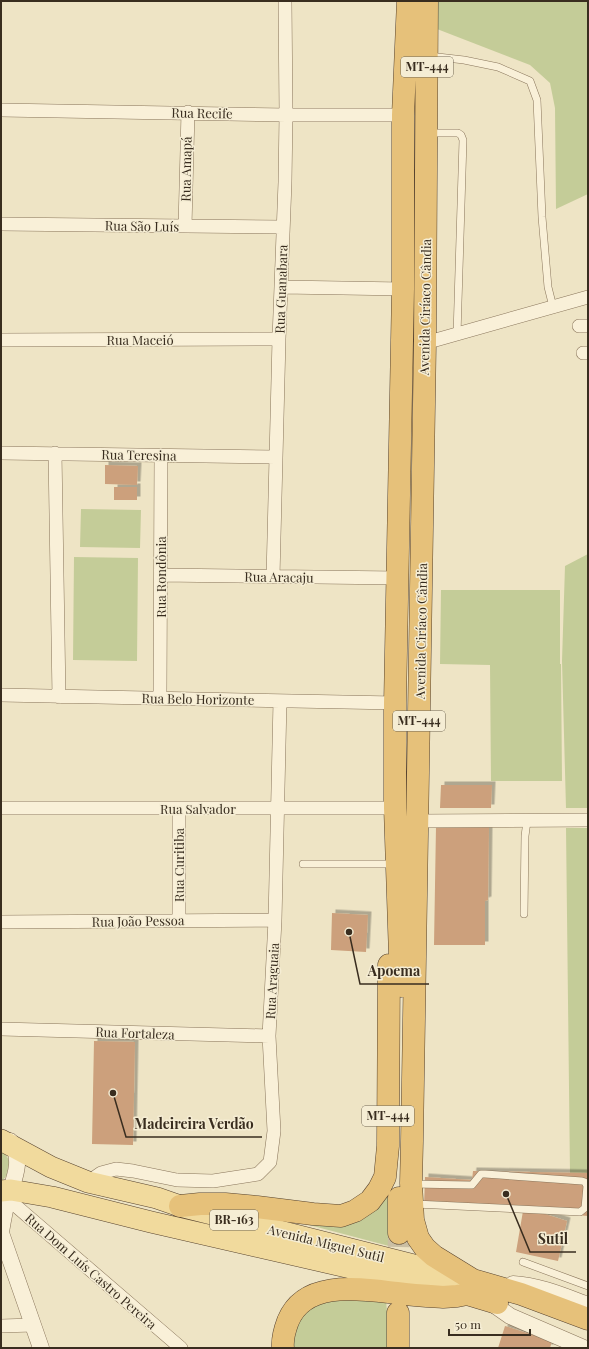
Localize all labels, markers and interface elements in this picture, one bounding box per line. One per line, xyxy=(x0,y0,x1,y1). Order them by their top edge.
road number: MT-444 xyxy=(401,57,453,77)
street label: Rua Recife xyxy=(171,103,233,122)
street label: Rua Amapá xyxy=(176,136,195,202)
street label: Rua São Luís xyxy=(105,216,179,235)
street label: Avenida Ciríaco Cândia xyxy=(415,238,434,376)
street label: Rua Guanabara xyxy=(270,244,291,334)
street label: Rua Maceió xyxy=(106,331,174,348)
street label: Rua Teresina xyxy=(101,445,177,464)
street label: Rua Rondônia xyxy=(152,536,169,618)
street label: Avenida Ciríaco Cândia xyxy=(411,562,430,700)
street label: Rua Aracaju xyxy=(244,567,314,586)
street label: Rua Belo Horizonte xyxy=(141,689,255,708)
road number: MT-444 xyxy=(393,711,445,731)
street label: Rua Salvador xyxy=(160,800,236,817)
street label: Rua Curitiba xyxy=(170,828,187,902)
street label: Rua João Pessoa xyxy=(91,911,185,930)
street label: Rua Araguaia xyxy=(261,942,282,1020)
callout: Apoema xyxy=(360,958,429,984)
text: Apoema xyxy=(367,961,421,980)
street label: Rua Fortaleza xyxy=(95,1023,176,1042)
road number: MT-444 xyxy=(362,1106,414,1126)
callout: Madeireira Verdão xyxy=(126,1111,262,1137)
text: Madeireira Verdão xyxy=(134,1114,254,1133)
street label: Rua Dom Luís Castro Pereira xyxy=(22,1209,161,1333)
road number: BR-163 xyxy=(210,1210,258,1230)
street label: Avenida Miguel Sutil xyxy=(265,1220,386,1265)
callout: Sutil xyxy=(530,1226,576,1252)
text: Sutil xyxy=(538,1229,569,1248)
scale bar xyxy=(449,1311,530,1337)
text: 50 m xyxy=(455,1316,481,1332)

